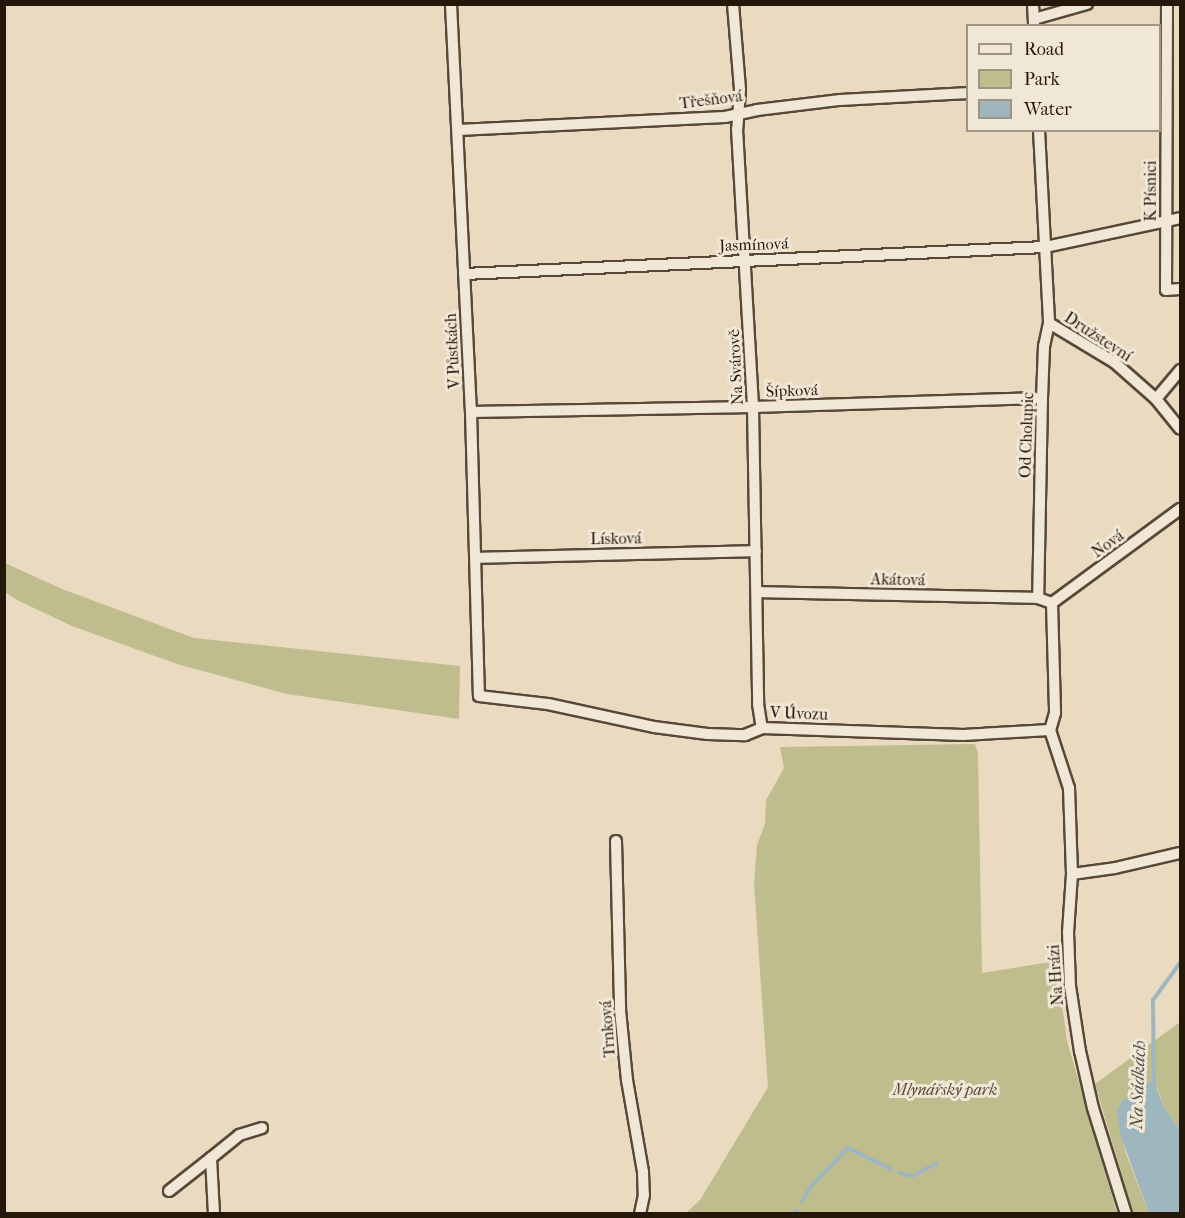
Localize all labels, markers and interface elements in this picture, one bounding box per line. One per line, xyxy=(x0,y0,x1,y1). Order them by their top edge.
legend xyxy=(966,24,1161,132)
text: Road xyxy=(1024,39,1064,60)
text: Park xyxy=(1024,69,1060,90)
street label: Třešňová xyxy=(678,87,744,113)
text: Water xyxy=(1024,99,1072,120)
street label: K Písnici xyxy=(1141,160,1161,222)
street label: Jasmínová xyxy=(719,234,789,256)
street label: Družstevní xyxy=(1061,308,1135,366)
street label: V Půstkách xyxy=(441,313,465,389)
street label: Na Svárově xyxy=(724,329,748,405)
street label: Šípková xyxy=(765,380,819,402)
street label: Od Cholupic xyxy=(1016,392,1038,478)
street label: Nová xyxy=(1088,526,1128,562)
street label: Lísková xyxy=(590,529,642,549)
street label: Akátová xyxy=(870,570,926,590)
street label: V Úvozu xyxy=(770,703,828,725)
street label: Na Hrázi xyxy=(1044,944,1068,1006)
street label: Trnková xyxy=(596,1000,620,1058)
water label: Na Sádkách xyxy=(1127,1040,1151,1130)
park label: Mlynářský park xyxy=(893,1080,997,1100)

